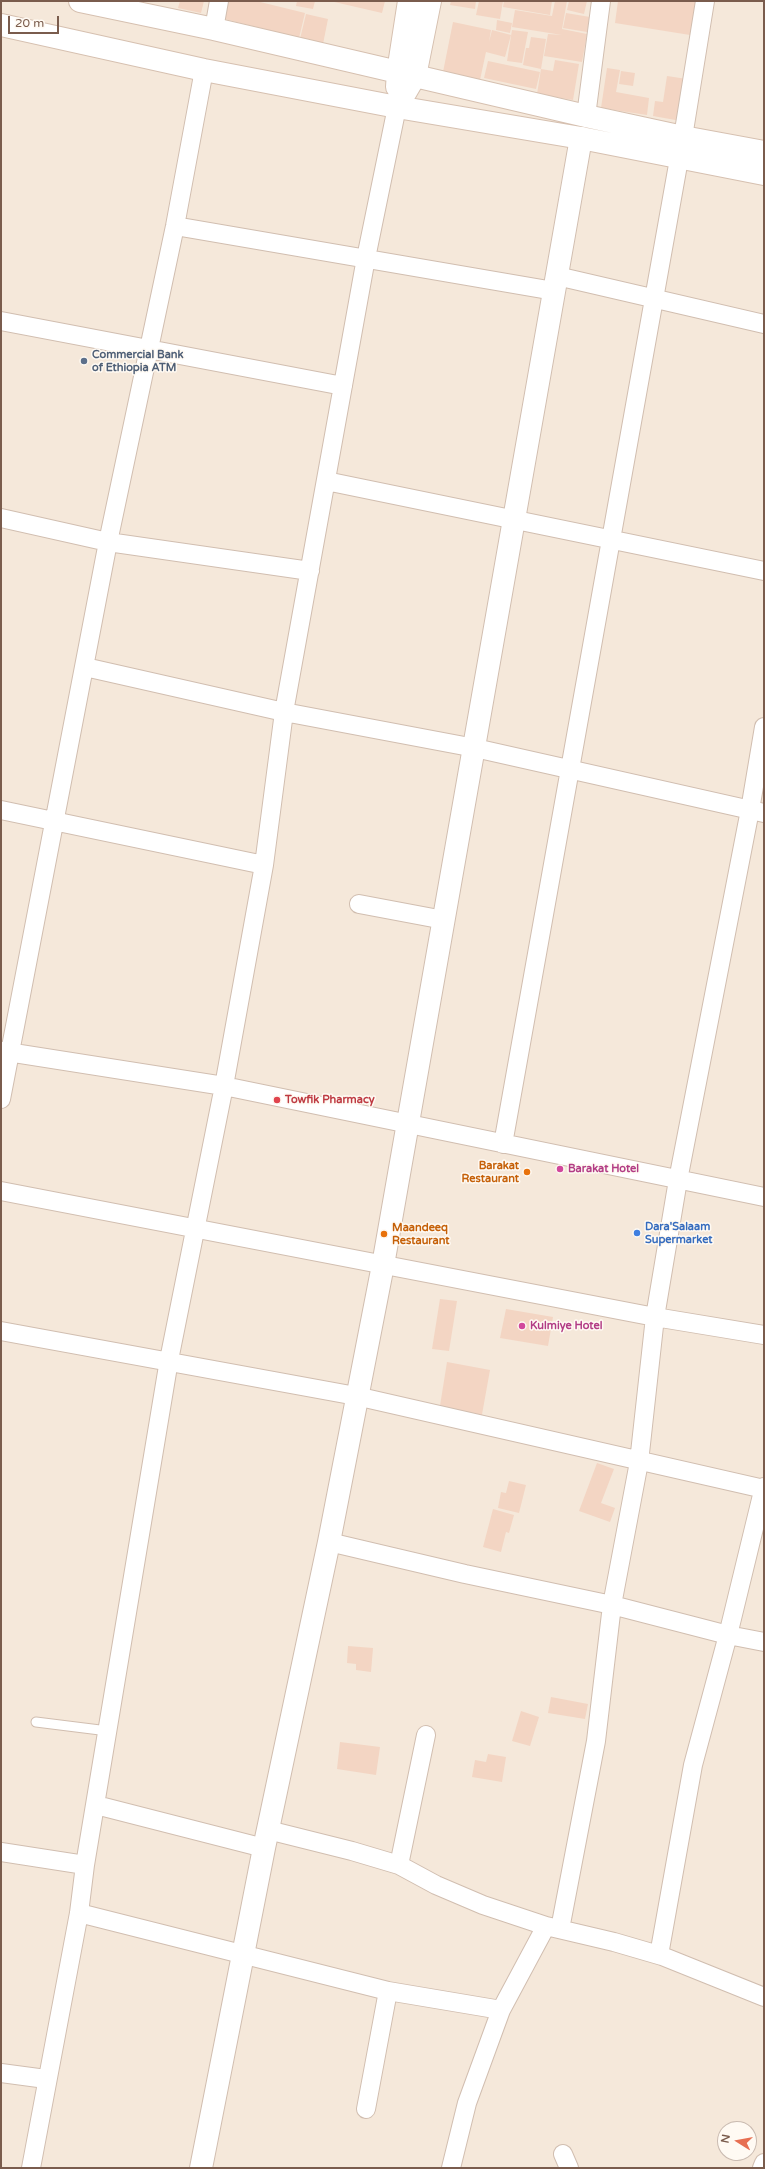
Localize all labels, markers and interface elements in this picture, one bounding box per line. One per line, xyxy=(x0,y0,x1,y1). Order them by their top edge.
scale bar xyxy=(10,8,61,34)
text: 20 m xyxy=(15,16,44,30)
place label: Commercial Bank of Ethiopia ATM xyxy=(92,348,184,374)
marker: Commercial Bank of Ethiopia ATM xyxy=(79,356,89,366)
place label: Towfik Pharmacy xyxy=(285,1093,375,1107)
marker: Towfik Pharmacy xyxy=(272,1095,282,1105)
place label: Barakat Restaurant xyxy=(462,1159,519,1185)
place label: Barakat Hotel xyxy=(568,1162,639,1176)
marker: Barakat Hotel xyxy=(555,1164,565,1174)
marker: Barakat Restaurant xyxy=(522,1167,532,1177)
place label: Dara'Salaam Supermarket xyxy=(645,1220,713,1246)
place label: Maandeeq Restaurant xyxy=(392,1221,449,1247)
marker: Dara'Salaam Supermarket xyxy=(632,1228,642,1238)
marker: Maandeeq Restaurant xyxy=(379,1229,389,1239)
place label: Kulmiye Hotel xyxy=(530,1319,602,1333)
marker: Kulmiye Hotel xyxy=(517,1321,527,1331)
north arrow xyxy=(717,2121,757,2161)
text: N xyxy=(718,2133,733,2144)

